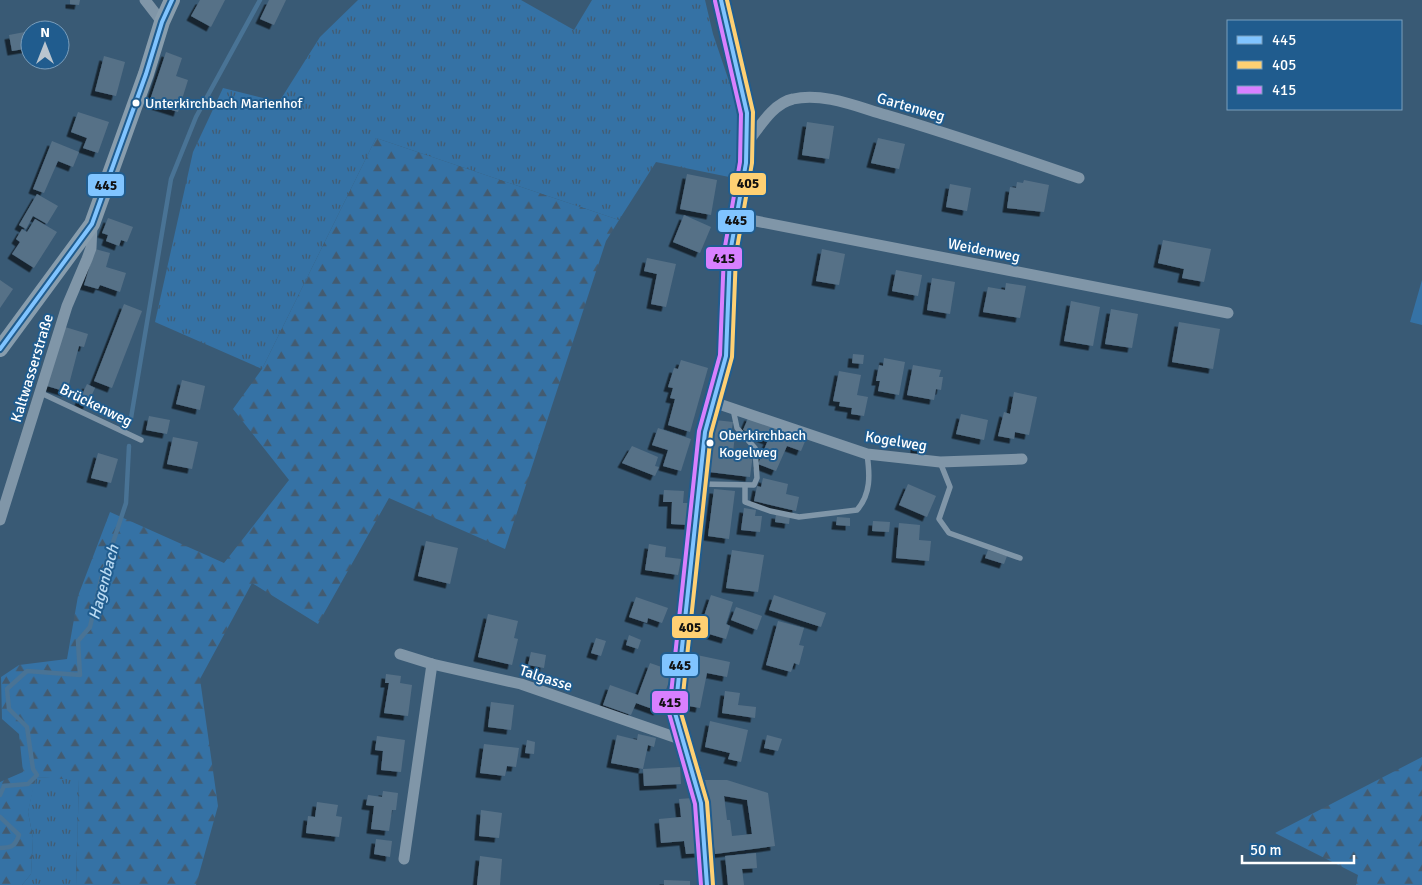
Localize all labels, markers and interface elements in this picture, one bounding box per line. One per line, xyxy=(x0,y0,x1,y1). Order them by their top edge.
north arrow xyxy=(20,20,70,70)
legend xyxy=(1227,20,1402,110)
text: N xyxy=(40,24,50,41)
text: 445 xyxy=(1272,31,1296,49)
text: 405 xyxy=(1272,56,1296,74)
text: 415 xyxy=(1272,81,1296,99)
street label: Gartenweg xyxy=(875,89,947,125)
place label: Unterkirchbach Marienhof xyxy=(145,95,304,112)
marker: Unterkirchbach Marienhof xyxy=(131,98,141,108)
line badge: 405 xyxy=(729,172,767,196)
line badge: 445 xyxy=(87,173,125,197)
text: 405 xyxy=(737,175,759,192)
text: 445 xyxy=(95,177,117,194)
line badge: 445 xyxy=(717,209,755,233)
text: 445 xyxy=(725,212,747,229)
street label: Weidenweg xyxy=(946,234,1022,266)
line badge: 415 xyxy=(705,246,743,270)
text: 415 xyxy=(713,250,735,267)
street label: Kaltwasserstraße xyxy=(7,312,57,424)
street label: Brückenweg xyxy=(57,380,135,430)
place label: Oberkirchbach Kogelweg xyxy=(719,427,806,461)
street label: Kogelweg xyxy=(864,427,928,455)
marker: Oberkirchbach Kogelweg xyxy=(705,438,715,448)
water label: Hagenbach xyxy=(84,541,124,622)
line badge: 405 xyxy=(671,615,709,639)
text: 405 xyxy=(679,619,701,636)
line badge: 445 xyxy=(661,653,699,677)
text: 445 xyxy=(669,657,691,674)
street label: Talgasse xyxy=(517,661,575,695)
line badge: 415 xyxy=(651,690,689,714)
text: 415 xyxy=(659,694,681,711)
scale bar xyxy=(1242,832,1354,864)
text: 50 m xyxy=(1250,841,1281,859)

